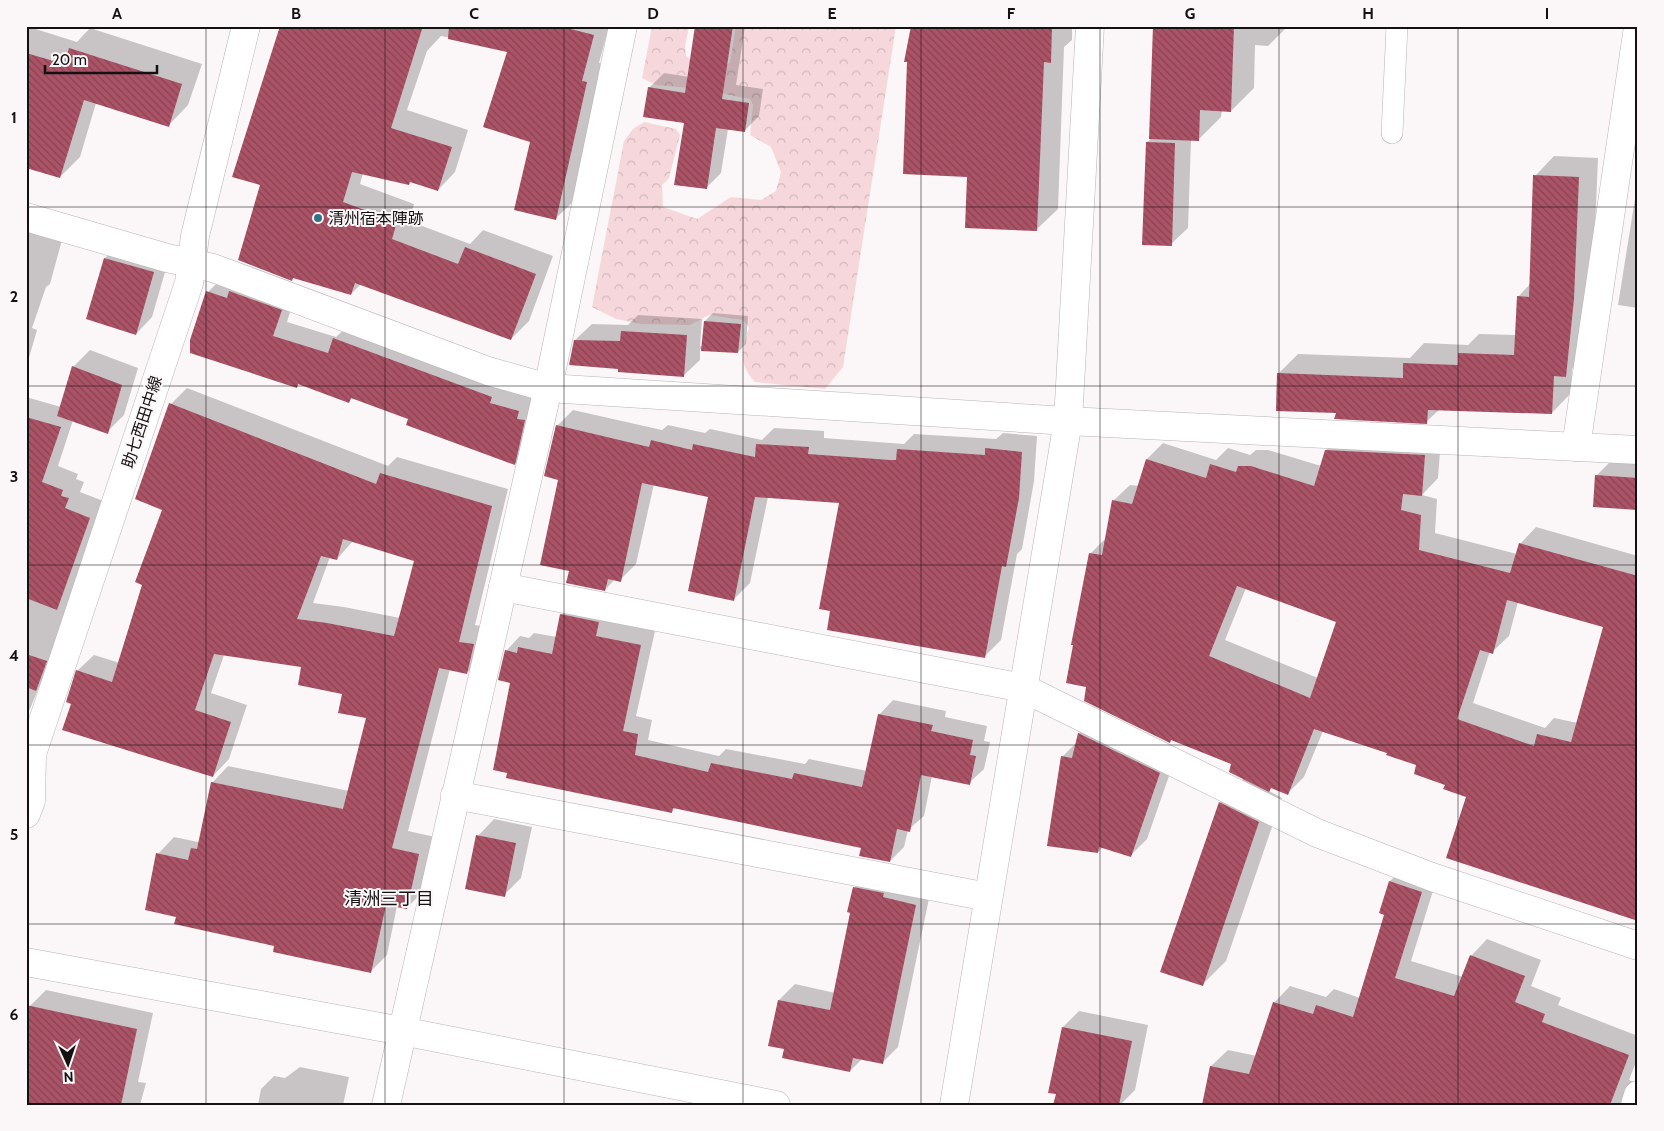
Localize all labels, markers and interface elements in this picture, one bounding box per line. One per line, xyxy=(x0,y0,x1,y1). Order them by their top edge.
text: A xyxy=(112,4,122,23)
text: B xyxy=(291,4,301,23)
text: C xyxy=(469,4,479,23)
text: D xyxy=(647,4,659,23)
text: E xyxy=(827,4,837,23)
text: F xyxy=(1007,4,1016,23)
text: G xyxy=(1185,4,1195,23)
text: H xyxy=(1362,4,1374,23)
text: I xyxy=(1545,4,1549,23)
scale bar xyxy=(45,42,158,74)
text: 20 m xyxy=(52,51,87,69)
text: 1 xyxy=(11,108,17,127)
place label: 清州宿本陣跡 xyxy=(328,209,424,228)
marker: 清州宿本陣跡 xyxy=(312,212,324,224)
text: 2 xyxy=(10,287,18,306)
street label: 助七西田中線 xyxy=(118,373,166,471)
text: 3 xyxy=(10,467,18,486)
text: 4 xyxy=(9,646,19,665)
text: 5 xyxy=(10,825,18,844)
district label: 清洲三丁目 xyxy=(344,888,434,910)
text: 6 xyxy=(10,1005,19,1024)
north arrow xyxy=(42,1038,92,1088)
text: N xyxy=(63,1068,74,1086)

